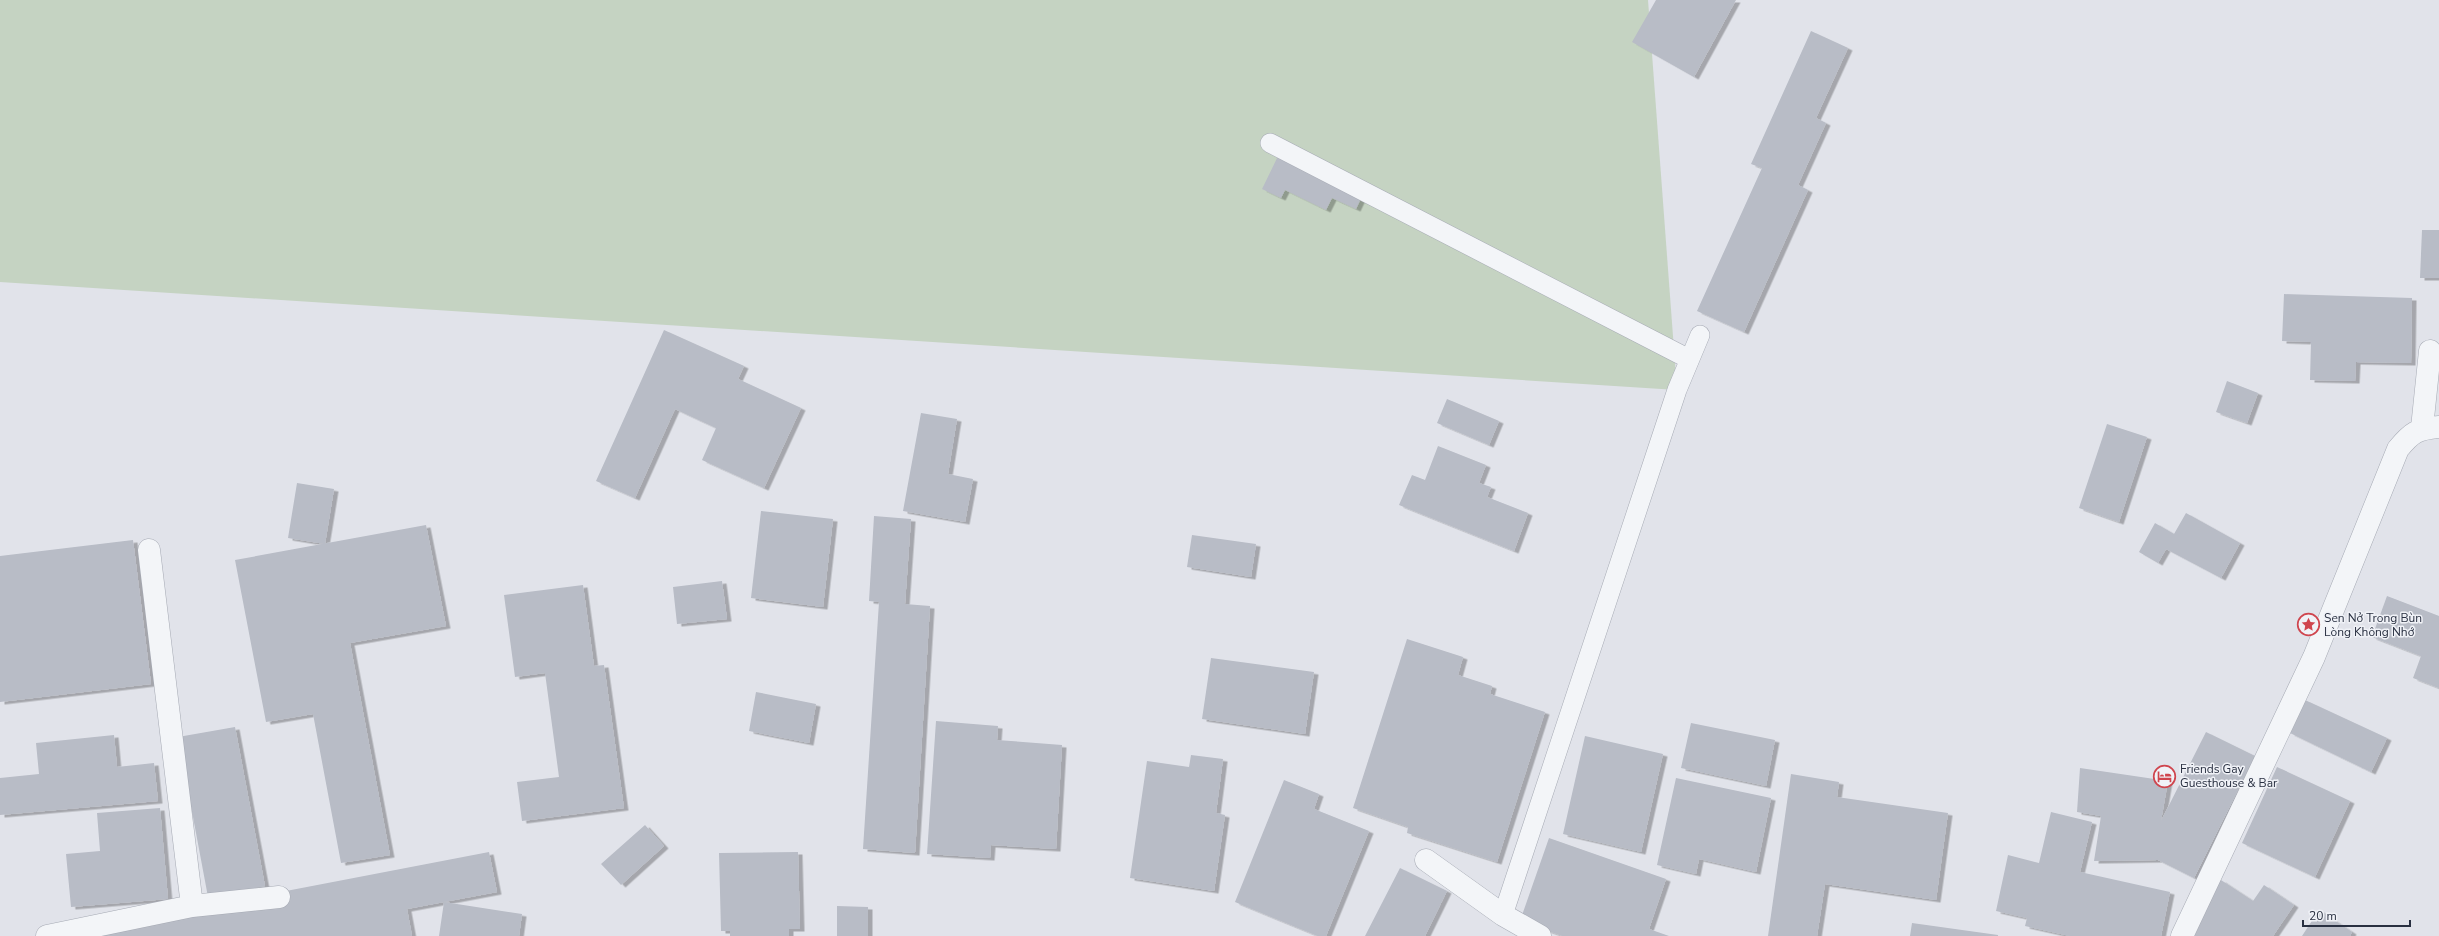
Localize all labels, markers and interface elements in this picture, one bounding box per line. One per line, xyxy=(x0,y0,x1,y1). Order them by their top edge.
place label: Sen Nở Trong Bùn Lòng Không Nhớ xyxy=(2324,610,2422,640)
place icon: Sen Nở Trong Bùn Lòng Không Nhớ xyxy=(2295,612,2321,638)
place label: Friends Gay Guesthouse & Bar xyxy=(2180,761,2278,791)
hotel icon: Friends Gay Guesthouse & Bar xyxy=(2151,763,2177,789)
scale bar xyxy=(2303,902,2410,928)
text: 20 m xyxy=(2309,908,2337,924)

